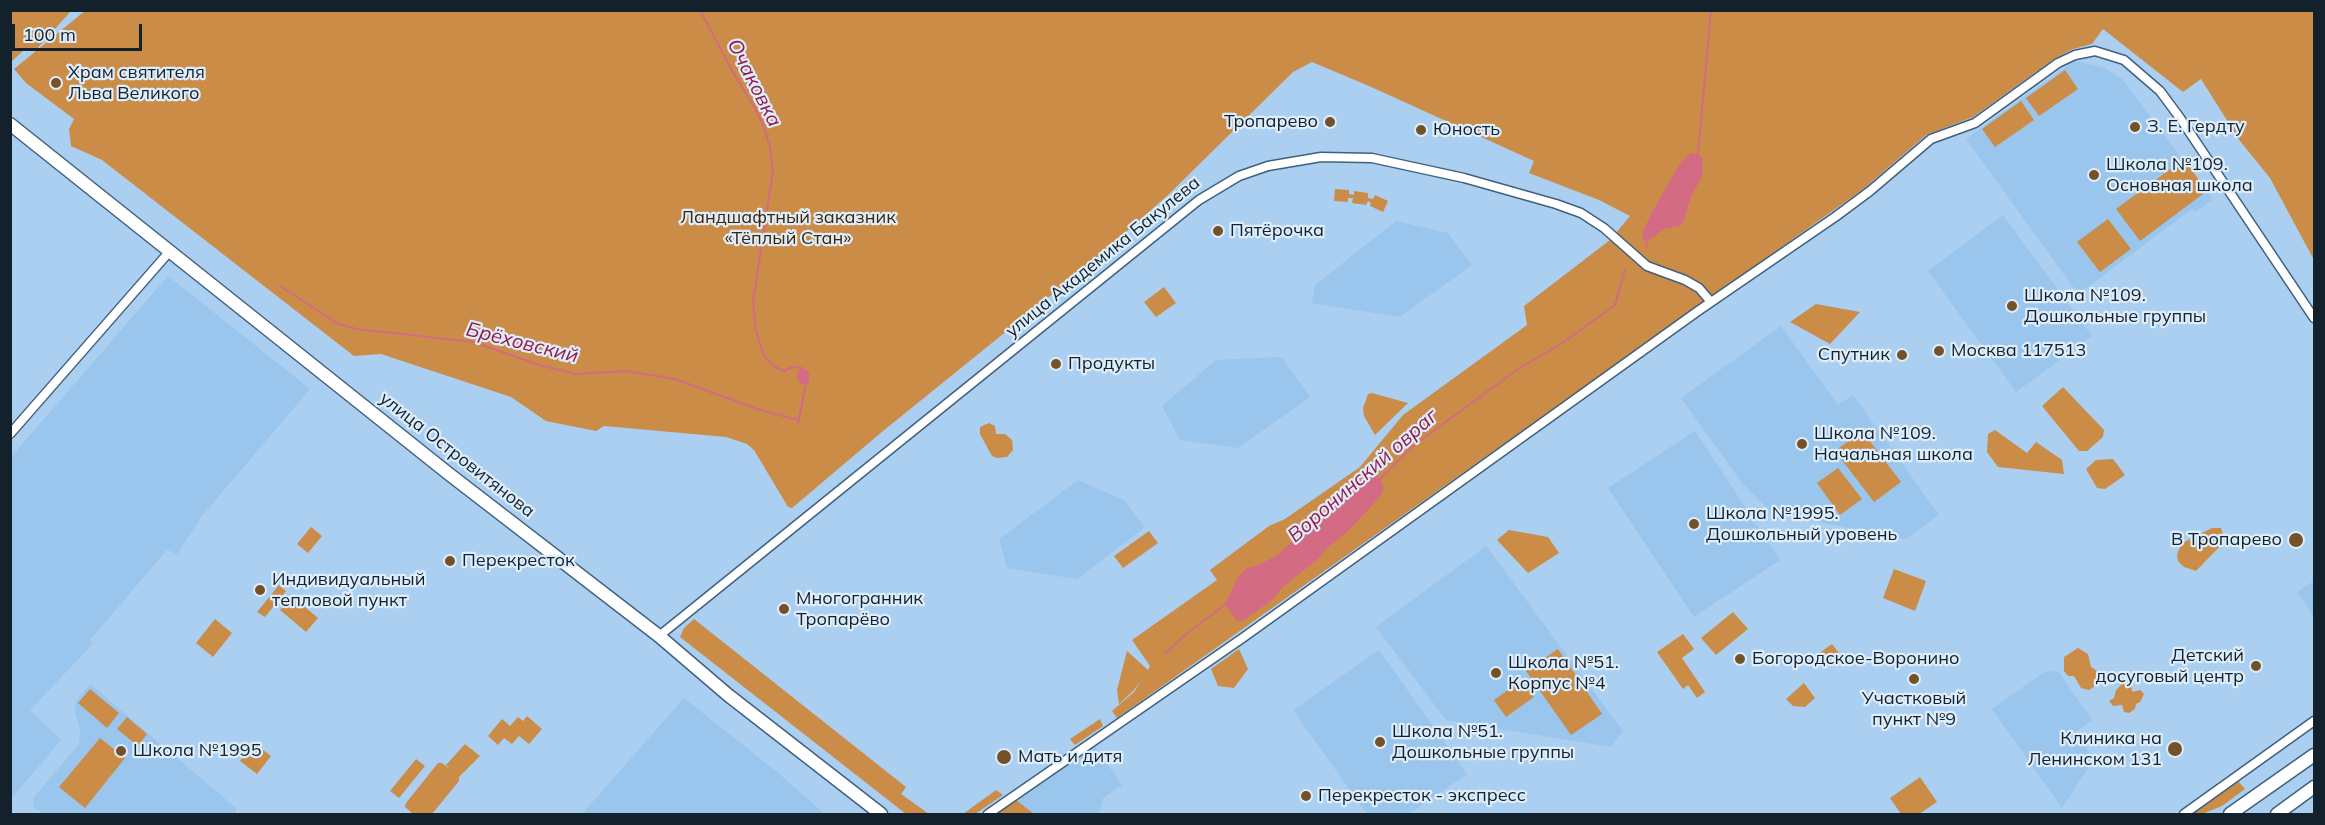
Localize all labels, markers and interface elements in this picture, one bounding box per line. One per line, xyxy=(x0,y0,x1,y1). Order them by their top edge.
scale bar xyxy=(15,12,146,50)
text: 100 m xyxy=(23,23,76,46)
water label: Очаковка xyxy=(722,35,786,131)
place label: Храм святителя Льва Великого xyxy=(68,62,205,104)
marker: Храм святителя Льва Великого xyxy=(49,76,63,90)
place label: Тропарево xyxy=(1224,111,1318,133)
marker: Тропарево xyxy=(1323,115,1337,129)
place label: З. Е. Гердту xyxy=(2147,116,2245,138)
place label: Юность xyxy=(1433,119,1500,141)
marker: З. Е. Гердту xyxy=(2128,120,2142,134)
marker: Юность xyxy=(1414,123,1428,137)
place label: Школа №109. Основная школа xyxy=(2106,154,2253,196)
marker: Школа №109. Основная школа xyxy=(2087,168,2101,182)
street label: улица Академика Бакулева xyxy=(1001,172,1205,342)
park label: Ландшафтный заказник «Тёплый Стан» xyxy=(680,207,896,250)
place label: Пятёрочка xyxy=(1230,220,1324,242)
marker: Пятёрочка xyxy=(1211,224,1225,238)
place label: Школа №109. Дошкольные группы xyxy=(2024,285,2206,328)
marker: Школа №109. Дошкольные группы xyxy=(2005,299,2019,313)
water label: Брёховский xyxy=(463,317,581,369)
place label: Москва 117513 xyxy=(1951,340,2086,362)
place label: Спутник xyxy=(1818,344,1890,366)
marker: Москва 117513 xyxy=(1932,344,1946,358)
marker: Спутник xyxy=(1895,348,1909,362)
place label: Продукты xyxy=(1068,353,1155,375)
marker: Продукты xyxy=(1049,357,1063,371)
street label: улица Островитянова xyxy=(375,388,539,522)
water label: Воронинский овраг xyxy=(1283,404,1443,548)
place label: Школа №109. Начальная школа xyxy=(1814,423,1973,466)
marker: Школа №109. Начальная школа xyxy=(1795,437,1809,451)
place label: Школа №1995. Дошкольный уровень xyxy=(1706,503,1897,546)
marker: Школа №1995. Дошкольный уровень xyxy=(1687,517,1701,531)
place label: В Тропарево xyxy=(2171,529,2282,551)
marker: В Тропарево xyxy=(2287,531,2305,549)
place label: Перекресток xyxy=(462,550,575,572)
marker: Перекресток xyxy=(443,554,457,568)
place label: Индивидуальный тепловой пункт xyxy=(272,569,425,612)
marker: Индивидуальный тепловой пункт xyxy=(253,583,267,597)
place label: Многогранник Тропарёво xyxy=(796,588,923,630)
marker: Многогранник Тропарёво xyxy=(777,602,791,616)
place label: Детский досуговый центр xyxy=(2096,645,2244,688)
place label: Богородское-Воронино xyxy=(1752,648,1959,670)
place label: Школа №51. Корпус №4 xyxy=(1508,652,1619,694)
marker: Богородское-Воронино xyxy=(1733,652,1747,666)
marker: Детский досуговый центр xyxy=(2249,659,2263,673)
marker: Школа №51. Корпус №4 xyxy=(1489,666,1503,680)
marker: Участковый пункт №9 xyxy=(1907,672,1921,686)
place label: Участковый пункт №9 xyxy=(1862,688,1966,730)
place label: Школа №51. Дошкольные группы xyxy=(1392,721,1574,764)
place label: Клиника на Ленинском 131 xyxy=(2028,728,2162,771)
marker: Школа №51. Дошкольные группы xyxy=(1373,735,1387,749)
place label: Школа №1995 xyxy=(133,740,261,762)
marker: Клиника на Ленинском 131 xyxy=(2166,740,2184,758)
marker: Школа №1995 xyxy=(114,744,128,758)
place label: Мать и дитя xyxy=(1018,746,1122,768)
marker: Мать и дитя xyxy=(995,748,1013,766)
place label: Перекресток - экспресс xyxy=(1318,785,1526,807)
marker: Перекресток - экспресс xyxy=(1299,789,1313,803)

